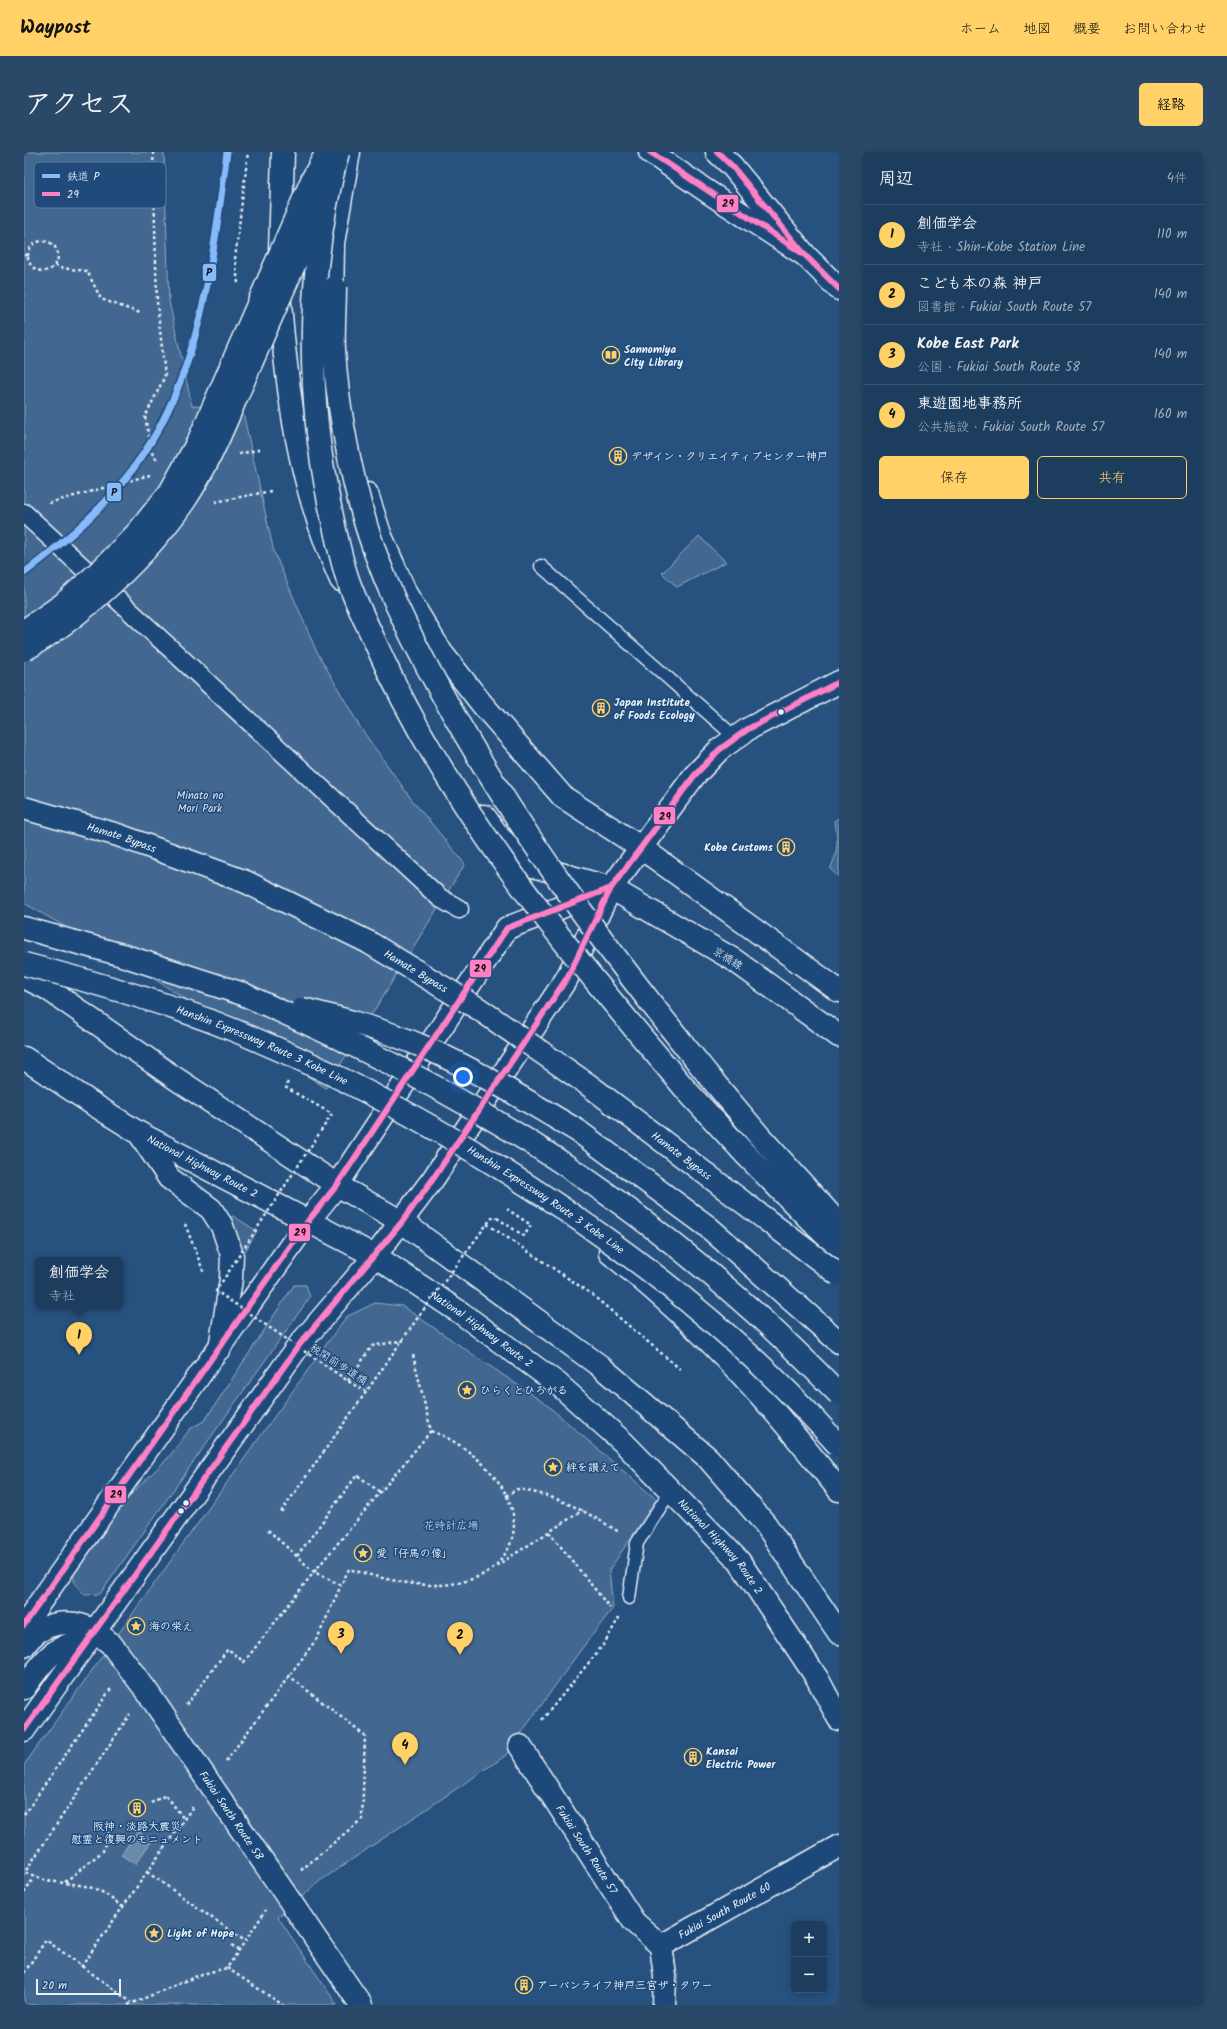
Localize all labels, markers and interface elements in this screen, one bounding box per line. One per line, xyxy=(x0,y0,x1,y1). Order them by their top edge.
text: Waypost xyxy=(20,13,91,43)
text: ホーム xyxy=(960,18,1001,40)
text: 地図 xyxy=(1023,18,1051,40)
text: 概要 xyxy=(1073,18,1101,40)
text: お問い合わせ xyxy=(1123,18,1207,40)
text: アクセス xyxy=(24,83,134,128)
button: 経路 xyxy=(1139,83,1203,126)
legend xyxy=(34,162,166,208)
text: 周辺 xyxy=(879,166,913,193)
text: 鉄道 P xyxy=(67,168,100,186)
text: 4件 xyxy=(1167,168,1187,189)
text: 29 xyxy=(67,186,79,204)
line badge: 29 xyxy=(716,194,739,213)
text: 29 xyxy=(722,195,734,213)
text: 創価学会 xyxy=(917,212,977,236)
text: 1 xyxy=(890,224,894,245)
text: 110 m xyxy=(1157,224,1187,245)
text: 寺社 · Shin-Kobe Station Line xyxy=(917,237,1085,258)
line badge: P xyxy=(202,263,217,282)
text: P xyxy=(206,264,213,282)
text: こども本の森 神戸 xyxy=(917,272,1043,296)
text: 2 xyxy=(888,284,896,305)
text: 140 m xyxy=(1154,284,1187,305)
text: 図書館 · Fukiai South Route 57 xyxy=(917,297,1091,318)
text: Kobe East Park xyxy=(917,332,1019,356)
place label: Sannomiya City Library xyxy=(624,341,683,372)
text: 3 xyxy=(888,344,896,365)
text: 140 m xyxy=(1154,344,1187,365)
library icon: Sannomiya City Library xyxy=(601,345,621,365)
text: 公園 · Fukiai South Route 58 xyxy=(917,357,1080,378)
text: 東遊園地事務所 xyxy=(917,392,1022,416)
text: 4 xyxy=(888,404,896,425)
text: 160 m xyxy=(1154,404,1187,425)
text: 公共施設 · Fukiai South Route 57 xyxy=(917,417,1104,438)
building icon: デザイン・クリエイティブセンター神戸 xyxy=(608,446,628,466)
place label: デザイン・クリエイティブセンター神戸 xyxy=(631,448,828,466)
button: 保存 xyxy=(879,456,1029,499)
button: 共有 xyxy=(1037,456,1187,499)
line badge: P xyxy=(106,482,122,502)
text: P xyxy=(111,484,118,502)
place label: Japan Institute of Foods Ecology xyxy=(614,694,695,725)
building icon: Japan Institute of Foods Ecology xyxy=(591,698,611,718)
unlabelled marker xyxy=(776,707,786,717)
park label: Minato no Mori Park xyxy=(177,787,223,818)
line badge: 29 xyxy=(653,806,676,825)
text: 29 xyxy=(659,808,671,826)
street label: Hamate Bypass xyxy=(85,819,159,858)
building icon: Kobe Customs xyxy=(776,837,796,857)
place label: Kobe Customs xyxy=(704,839,774,857)
street label: 京橋線 xyxy=(709,942,746,975)
street label: Hamate Bypass xyxy=(380,945,451,998)
line badge: 29 xyxy=(469,959,492,978)
text: 29 xyxy=(474,960,486,978)
street label: Hanshin Expressway Route 3 Kobe Line xyxy=(173,1001,351,1091)
your location xyxy=(453,1067,473,1087)
street label: Hamate Bypass xyxy=(647,1127,716,1186)
street label: National Highway Route 2 xyxy=(144,1131,261,1203)
street label: Hanshin Expressway Route 3 Kobe Line xyxy=(463,1142,628,1259)
line badge: 29 xyxy=(288,1223,311,1242)
text: 29 xyxy=(294,1224,306,1242)
popup xyxy=(35,1257,123,1309)
text: 創価学会 xyxy=(49,1261,109,1285)
text: 寺社 xyxy=(49,1286,75,1307)
street label: National Highway Route 2 xyxy=(426,1287,537,1373)
pin: 1 xyxy=(66,1322,92,1355)
street label: 税関前歩道橋 xyxy=(306,1339,371,1390)
place icon: ひらくとひろがる xyxy=(457,1380,477,1400)
place label: ひらくとひろがる xyxy=(480,1382,568,1400)
place icon: 絆を讃えて xyxy=(543,1457,563,1477)
place label: 絆を讃えて xyxy=(566,1459,620,1477)
line badge: 29 xyxy=(104,1485,127,1504)
text: 29 xyxy=(110,1486,122,1504)
street label: National Highway Route 2 xyxy=(673,1495,767,1598)
unlabelled marker xyxy=(181,1498,191,1508)
unlabelled marker xyxy=(176,1506,186,1516)
park label: 花時計広場 xyxy=(424,1517,479,1535)
place icon: 愛「仔馬の像」 xyxy=(353,1543,373,1563)
place label: 愛「仔馬の像」 xyxy=(376,1545,453,1563)
place icon: 海の栄え xyxy=(126,1616,146,1636)
place label: 海の栄え xyxy=(149,1618,193,1636)
pin: 3 xyxy=(328,1621,354,1654)
pin: 2 xyxy=(447,1622,473,1655)
pin: 4 xyxy=(392,1732,418,1765)
place label: Kansai Electric Power xyxy=(706,1743,776,1774)
building icon: Kansai Electric Power xyxy=(683,1747,703,1767)
street label: Fukiai South Route 58 xyxy=(194,1767,268,1864)
building icon: 阪神・淡路大震災 慰霊と復興のモニュメント xyxy=(127,1798,147,1818)
street label: Fukiai South Route 57 xyxy=(550,1802,622,1899)
place label: 阪神・淡路大震災 慰霊と復興のモニュメント xyxy=(71,1818,203,1849)
street label: Fukiai South Route 60 xyxy=(675,1878,775,1945)
map controls xyxy=(791,1921,827,1993)
button: + xyxy=(791,1921,827,1957)
place icon: Light of Hope xyxy=(144,1923,164,1943)
place label: Light of Hope xyxy=(167,1925,235,1943)
button: − xyxy=(791,1957,827,1993)
building icon: アーバンライフ神戸三宮ザ・タワー xyxy=(514,1975,534,1995)
scale bar xyxy=(36,1977,121,1996)
text: 20 m xyxy=(42,1977,67,1995)
place label: アーバンライフ神戸三宮ザ・タワー xyxy=(537,1977,712,1995)

